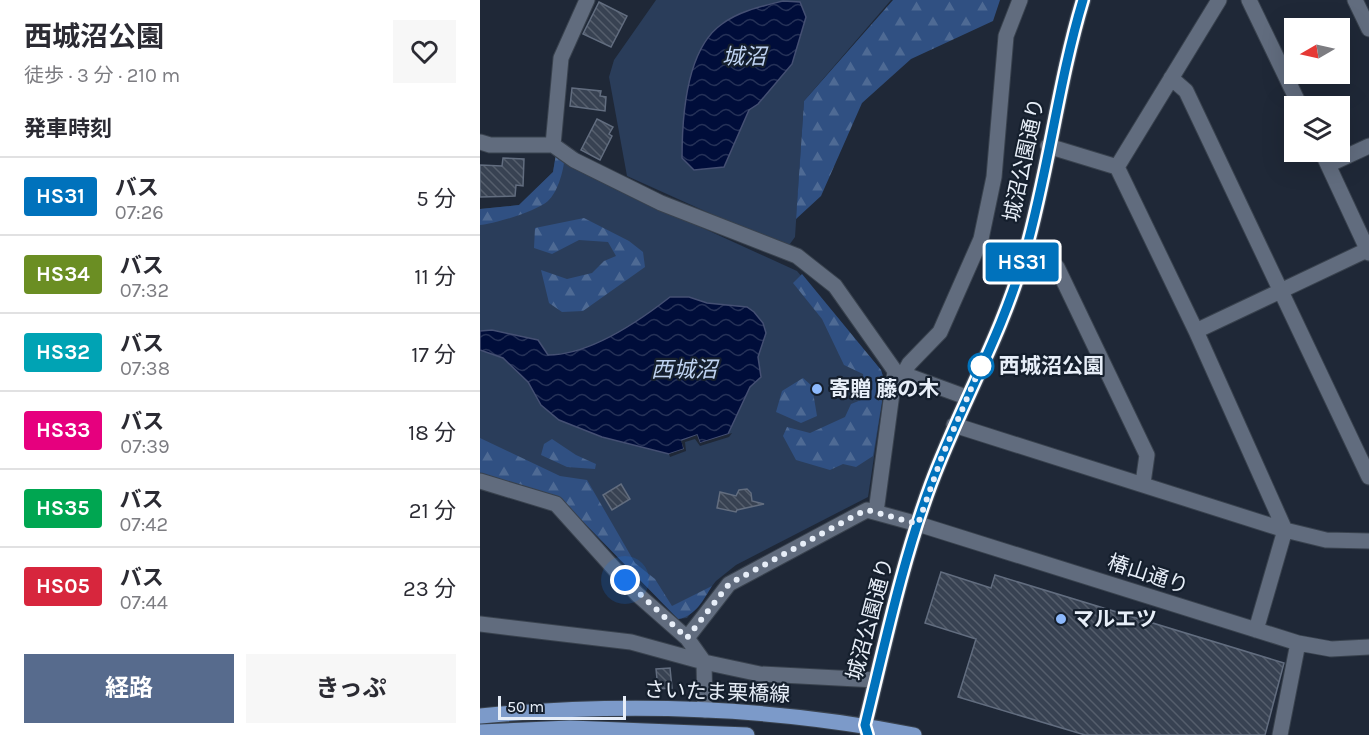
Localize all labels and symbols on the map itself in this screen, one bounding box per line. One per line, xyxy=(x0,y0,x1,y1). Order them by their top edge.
north arrow xyxy=(1284,18,1350,84)
water label: 城沼 xyxy=(722,44,769,70)
street label: 城沼公園通り xyxy=(999,96,1049,224)
line badge: HS31 xyxy=(980,242,1064,282)
marker: 西城沼公園 xyxy=(968,353,994,379)
place label: 西城沼公園 xyxy=(999,354,1104,378)
water label: 西城沼 xyxy=(651,357,720,383)
place label: 寄贈 藤の木 xyxy=(829,377,939,401)
marker: 寄贈 藤の木 xyxy=(810,382,824,396)
street label: 椿山通り xyxy=(1104,550,1192,598)
street label: 城沼公園通り xyxy=(842,555,898,683)
your location xyxy=(610,565,640,595)
place label: マルエツ xyxy=(1073,607,1157,631)
marker: マルエツ xyxy=(1054,612,1068,626)
street label: さいたま栗橋線 xyxy=(643,677,791,707)
scale bar xyxy=(498,693,626,720)

